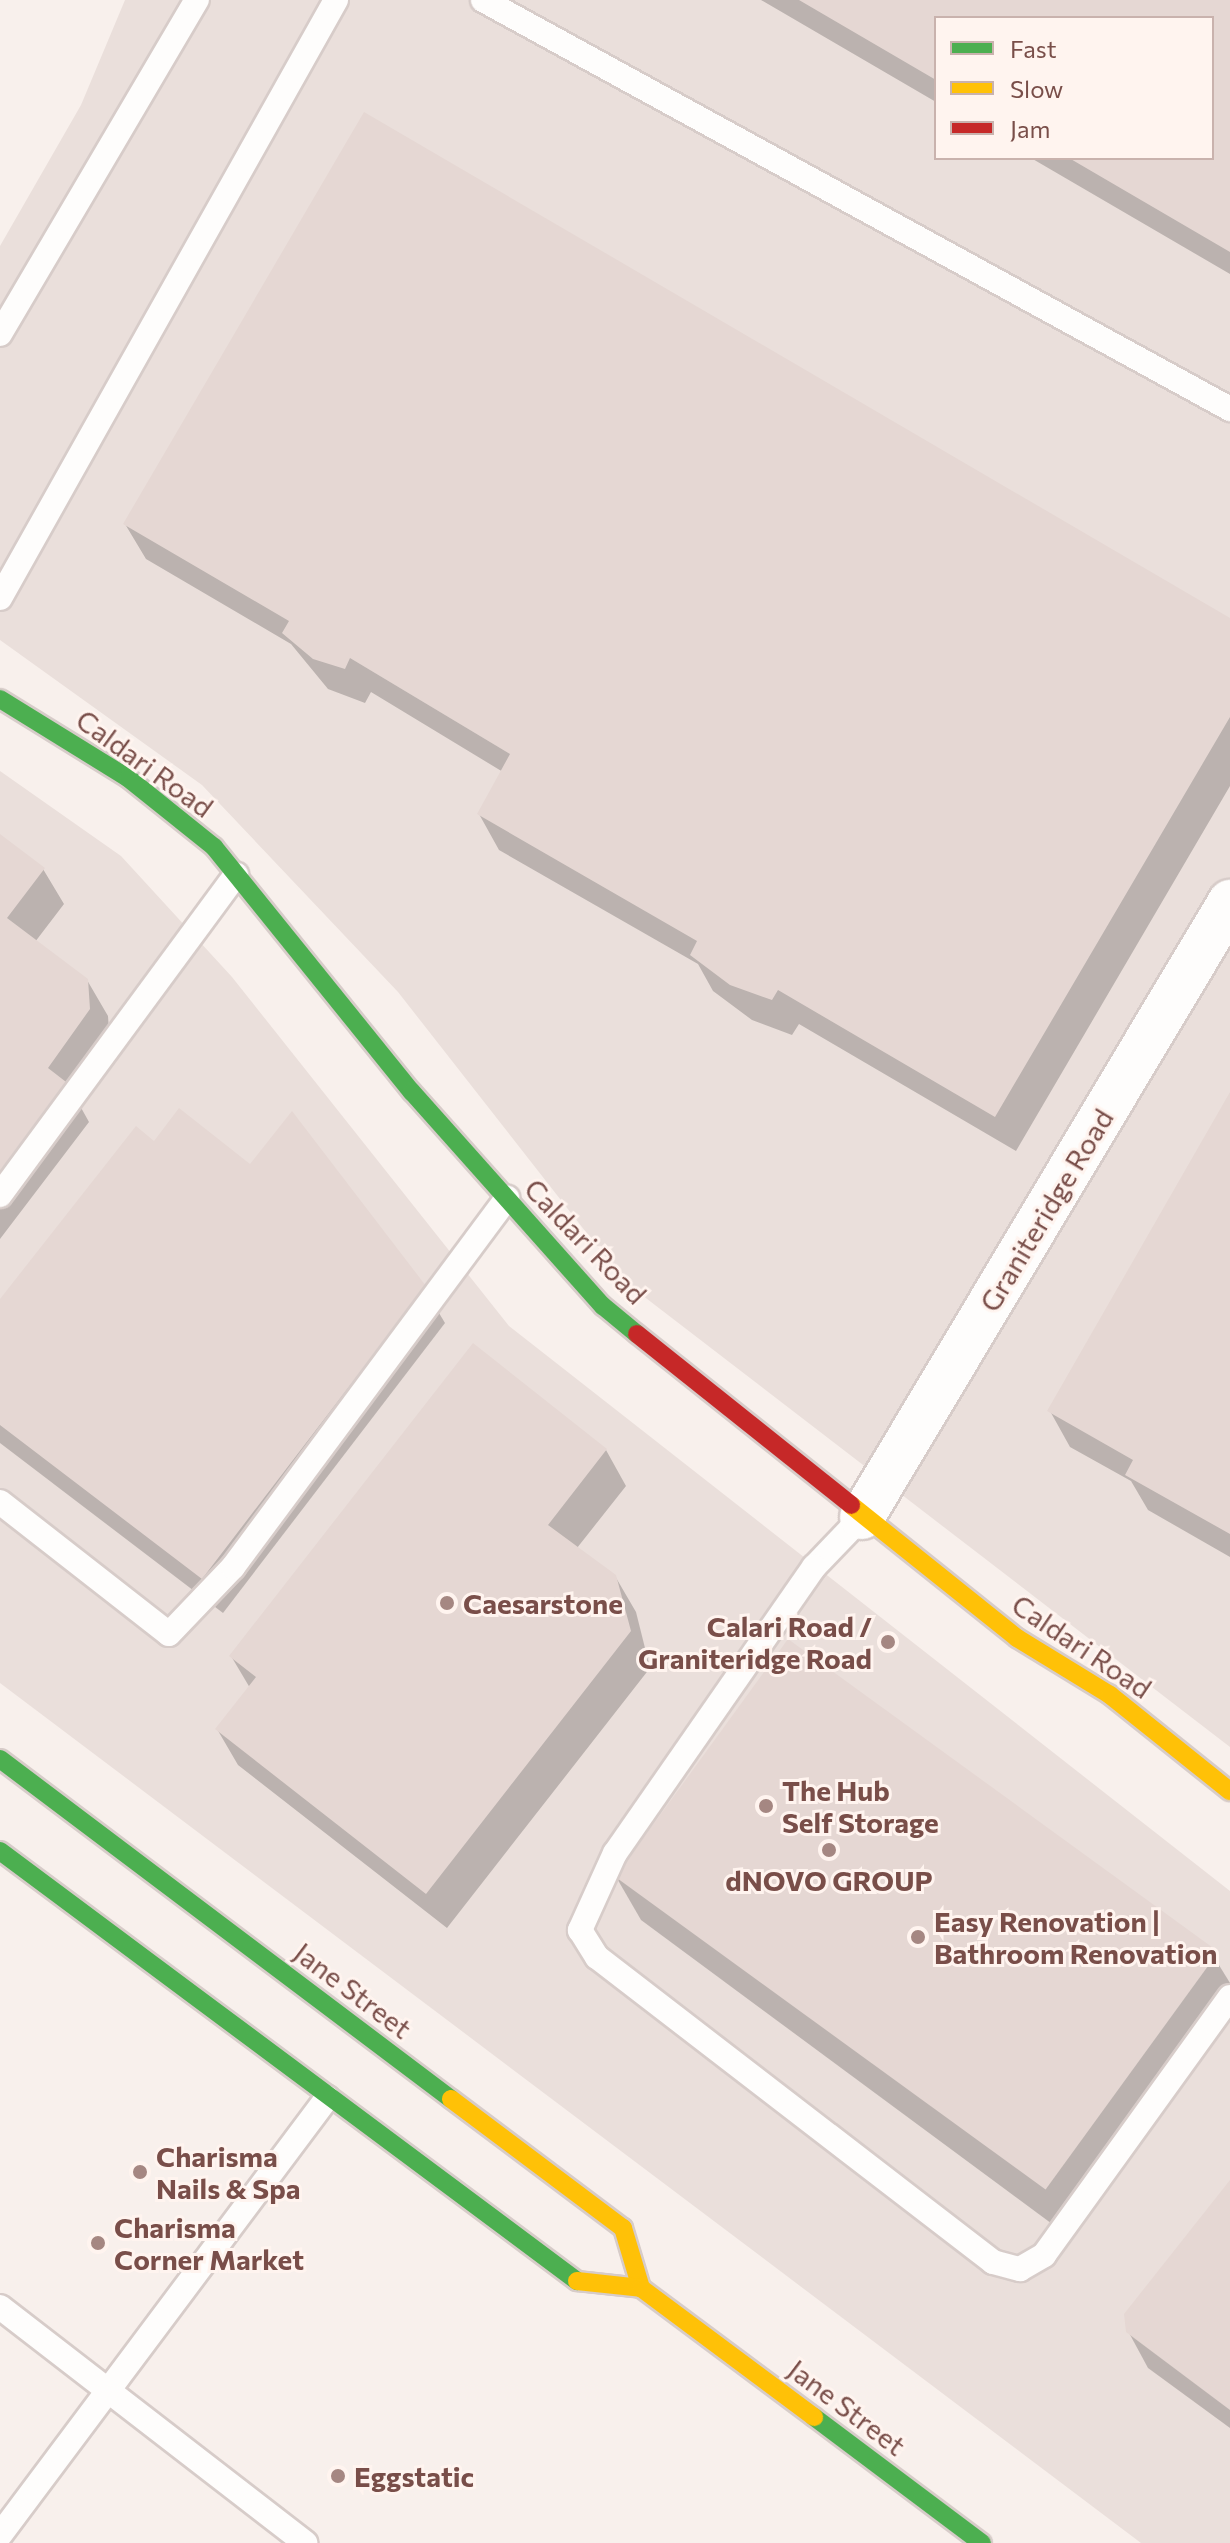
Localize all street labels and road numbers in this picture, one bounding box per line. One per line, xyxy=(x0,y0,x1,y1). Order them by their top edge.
street label: Caldari Road xyxy=(70,702,220,824)
street label: Graniteridge Road xyxy=(972,1103,1120,1317)
street label: Caldari Road xyxy=(518,1171,654,1311)
street label: Caldari Road xyxy=(1006,1587,1158,1705)
street label: Jane Street xyxy=(288,1935,418,2045)
street label: Jane Street xyxy=(782,2352,912,2462)

